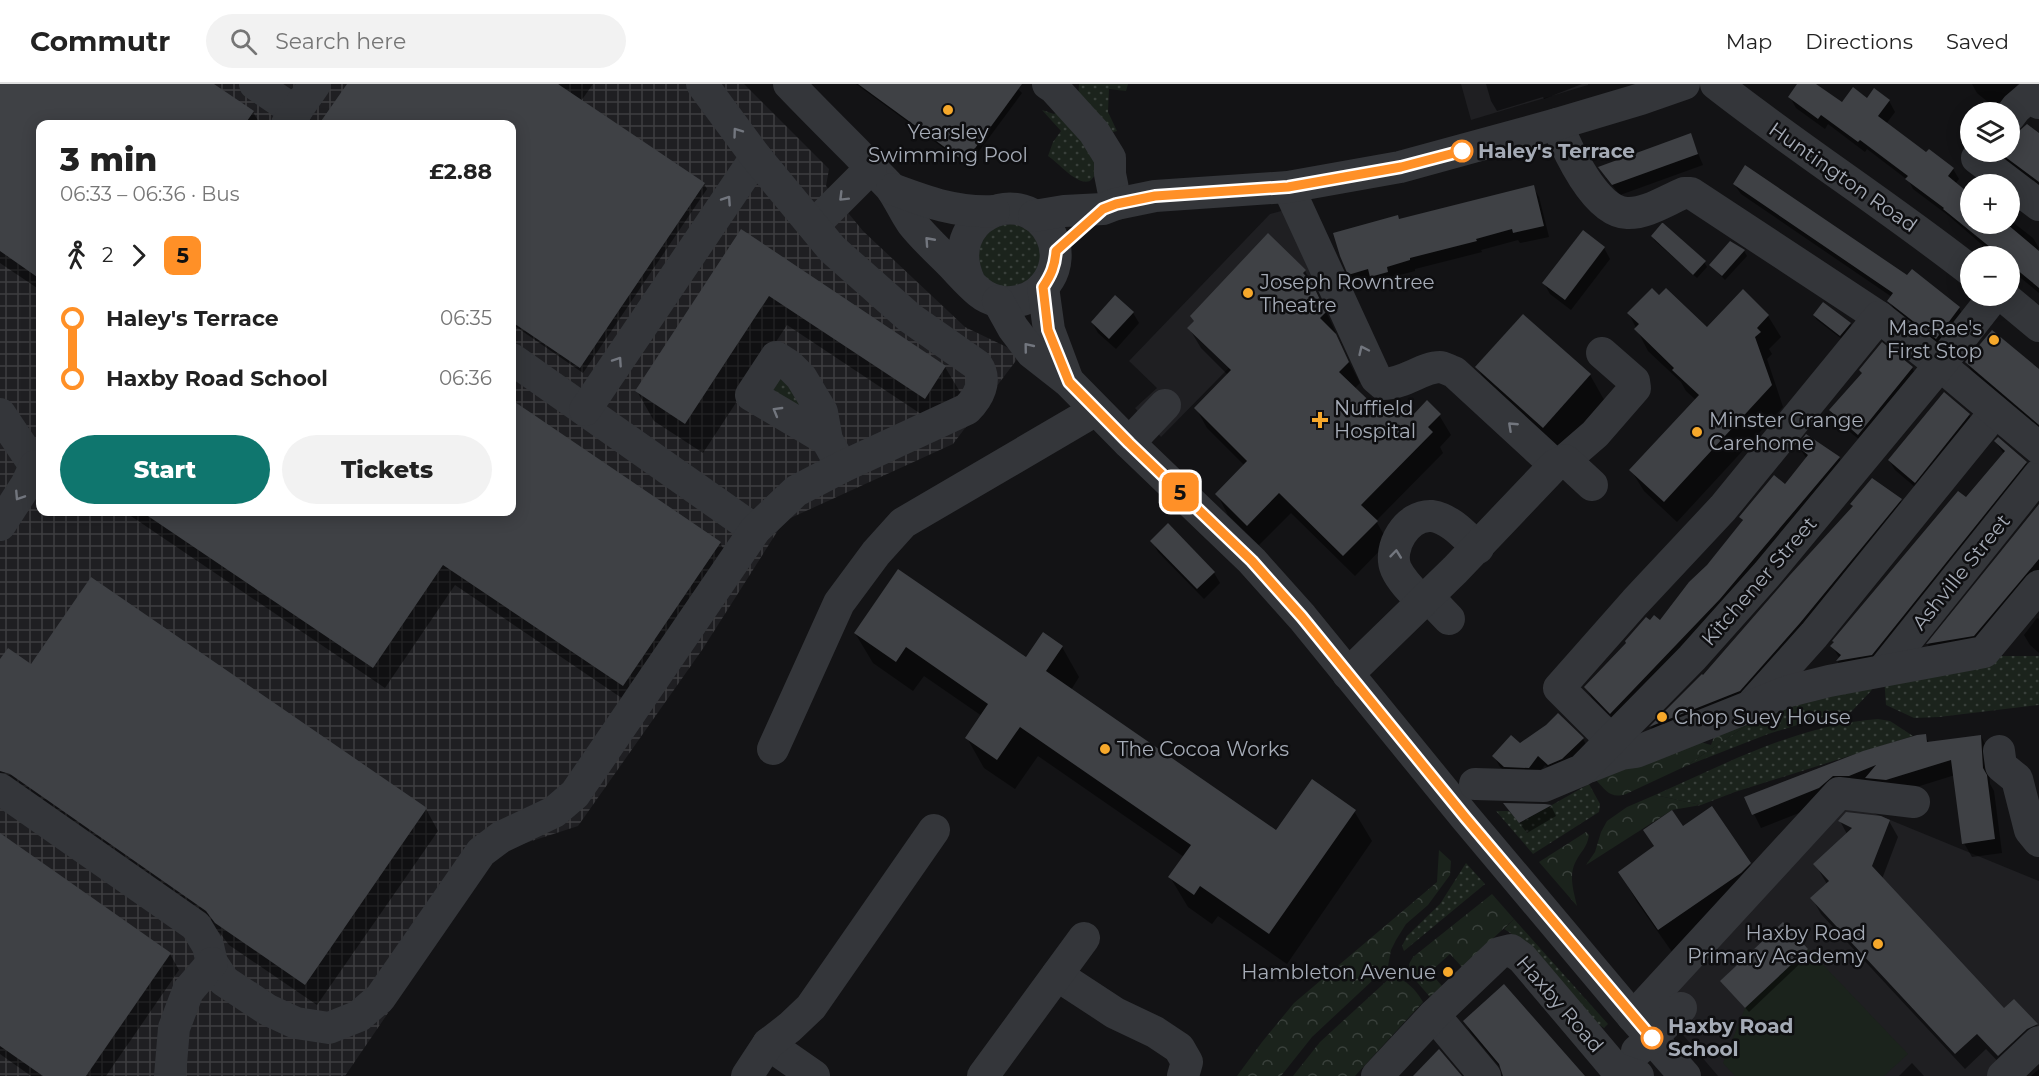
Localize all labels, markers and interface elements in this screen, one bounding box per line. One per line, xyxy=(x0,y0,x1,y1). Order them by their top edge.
search box xyxy=(206,14,626,68)
text: Commutr xyxy=(30,24,170,58)
icon: search xyxy=(227,25,260,58)
text: Search here xyxy=(275,28,406,55)
text: Map xyxy=(1726,29,1772,54)
text: Directions xyxy=(1805,29,1913,54)
text: Saved xyxy=(1946,29,2009,54)
map controls xyxy=(1960,102,2020,306)
button: layers xyxy=(1960,102,2020,162)
marker: Yearsley Swimming Pool xyxy=(941,103,955,117)
street label: Huntington Road xyxy=(1764,117,1922,237)
place label: Yearsley Swimming Pool xyxy=(868,120,1028,167)
one-way arrow xyxy=(733,127,744,138)
text: 3 min xyxy=(60,139,157,179)
place label: Haley's Terrace xyxy=(1478,139,1635,163)
marker: Haley's Terrace xyxy=(1451,140,1473,162)
text: £2.88 xyxy=(429,158,492,185)
button: + xyxy=(1960,174,2020,234)
text: 06:33 – 06:36 · Bus xyxy=(60,182,240,206)
one-way arrow xyxy=(839,189,850,200)
one-way arrow xyxy=(720,196,731,207)
one-way arrow xyxy=(925,238,936,248)
icon: walk xyxy=(60,239,93,272)
icon: forward xyxy=(122,239,155,272)
text: 2 xyxy=(102,243,113,267)
text: 5 xyxy=(176,243,189,268)
button: − xyxy=(1960,246,2020,306)
place label: Joseph Rowntree Theatre xyxy=(1259,270,1435,317)
marker: Joseph Rowntree Theatre xyxy=(1241,286,1255,300)
text: Haley's Terrace xyxy=(106,305,279,332)
text: 06:35 xyxy=(440,306,492,330)
place label: MacRae's First Stop xyxy=(1887,316,1982,363)
marker: MacRae's First Stop xyxy=(1987,333,2001,347)
one-way arrow xyxy=(1024,343,1035,354)
one-way arrow xyxy=(1358,346,1370,357)
one-way arrow xyxy=(611,357,622,368)
text: Haxby Road School xyxy=(106,365,328,392)
text: 06:36 xyxy=(439,366,492,390)
place label: Nuffield Hospital xyxy=(1334,396,1416,443)
one-way arrow xyxy=(773,406,783,418)
place label: Minster Grange Carehome xyxy=(1709,408,1864,455)
marker: Nuffield Hospital xyxy=(1311,411,1329,429)
one-way arrow xyxy=(1508,422,1519,433)
marker: Minster Grange Carehome xyxy=(1690,425,1704,439)
button: Start xyxy=(60,435,270,504)
button: Tickets xyxy=(282,435,492,504)
line badge: 5 xyxy=(1160,472,1200,512)
text: 5 xyxy=(1174,480,1186,505)
one-way arrow xyxy=(14,490,26,500)
street label: Ashville Street xyxy=(1907,509,2015,635)
street label: Kitchener Street xyxy=(1696,512,1822,650)
one-way arrow xyxy=(1389,549,1402,558)
place label: Chop Suey House xyxy=(1674,705,1851,729)
marker: Chop Suey House xyxy=(1655,710,1669,724)
place label: The Cocoa Works xyxy=(1117,737,1289,761)
marker: The Cocoa Works xyxy=(1098,742,1112,756)
place label: Haxby Road Primary Academy xyxy=(1687,921,1866,968)
marker: Haxby Road Primary Academy xyxy=(1871,937,1885,951)
street label: Haxby Road xyxy=(1511,951,1609,1057)
place label: Hambleton Avenue xyxy=(1241,960,1436,984)
marker: Hambleton Avenue xyxy=(1441,965,1455,979)
place label: Haxby Road School xyxy=(1668,1014,1793,1061)
marker: Haxby Road School xyxy=(1641,1027,1663,1049)

